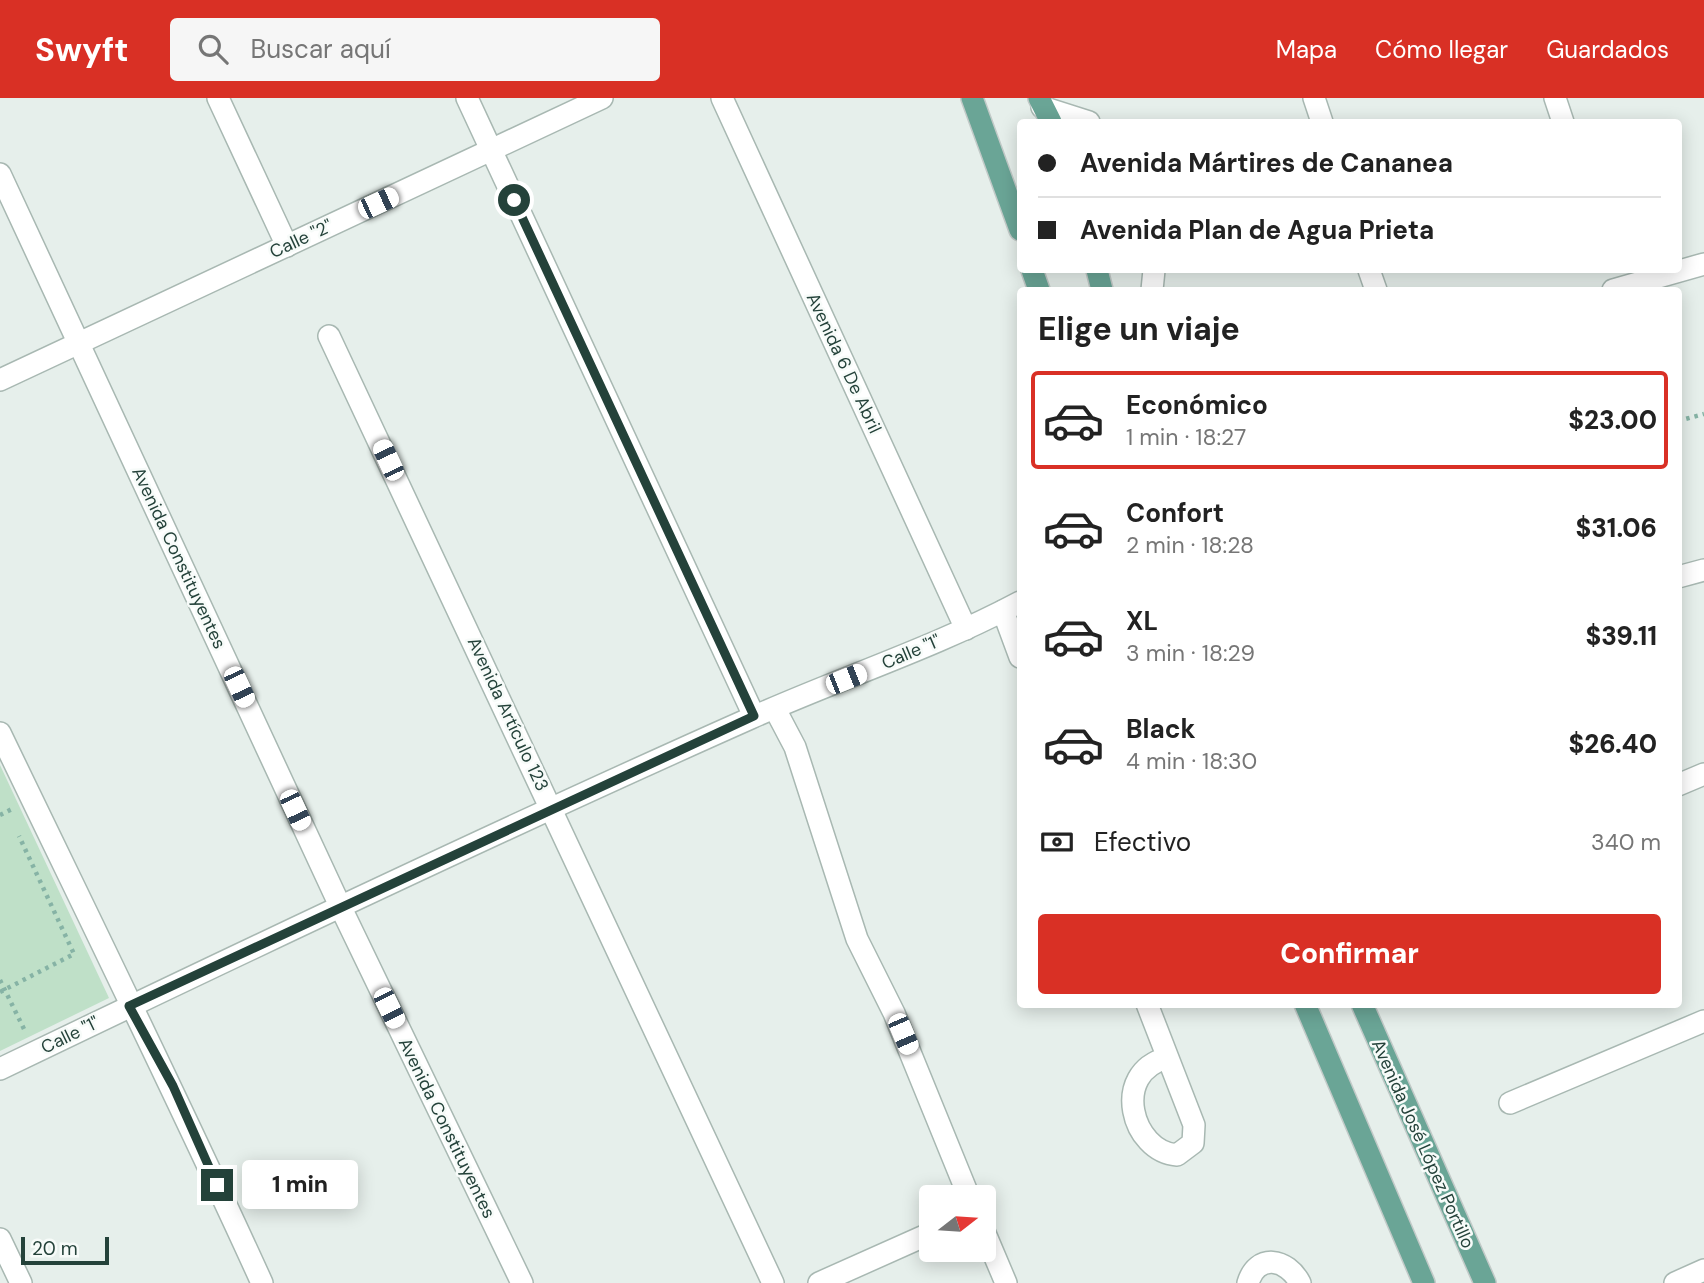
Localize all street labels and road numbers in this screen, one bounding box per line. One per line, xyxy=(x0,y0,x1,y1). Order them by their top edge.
street label: Calle "2" xyxy=(266,214,336,264)
street label: Avenida 6 De Abril xyxy=(801,289,887,437)
street label: Avenida Constituyentes xyxy=(126,463,232,653)
street label: Calle "1" xyxy=(878,629,944,675)
street label: Avenida Artículo 123 xyxy=(462,633,554,795)
street label: Calle "1" xyxy=(37,1011,103,1059)
street label: Avenida Constituyentes xyxy=(393,1034,501,1222)
street label: Avenida José López Portillo xyxy=(1366,1036,1480,1252)

